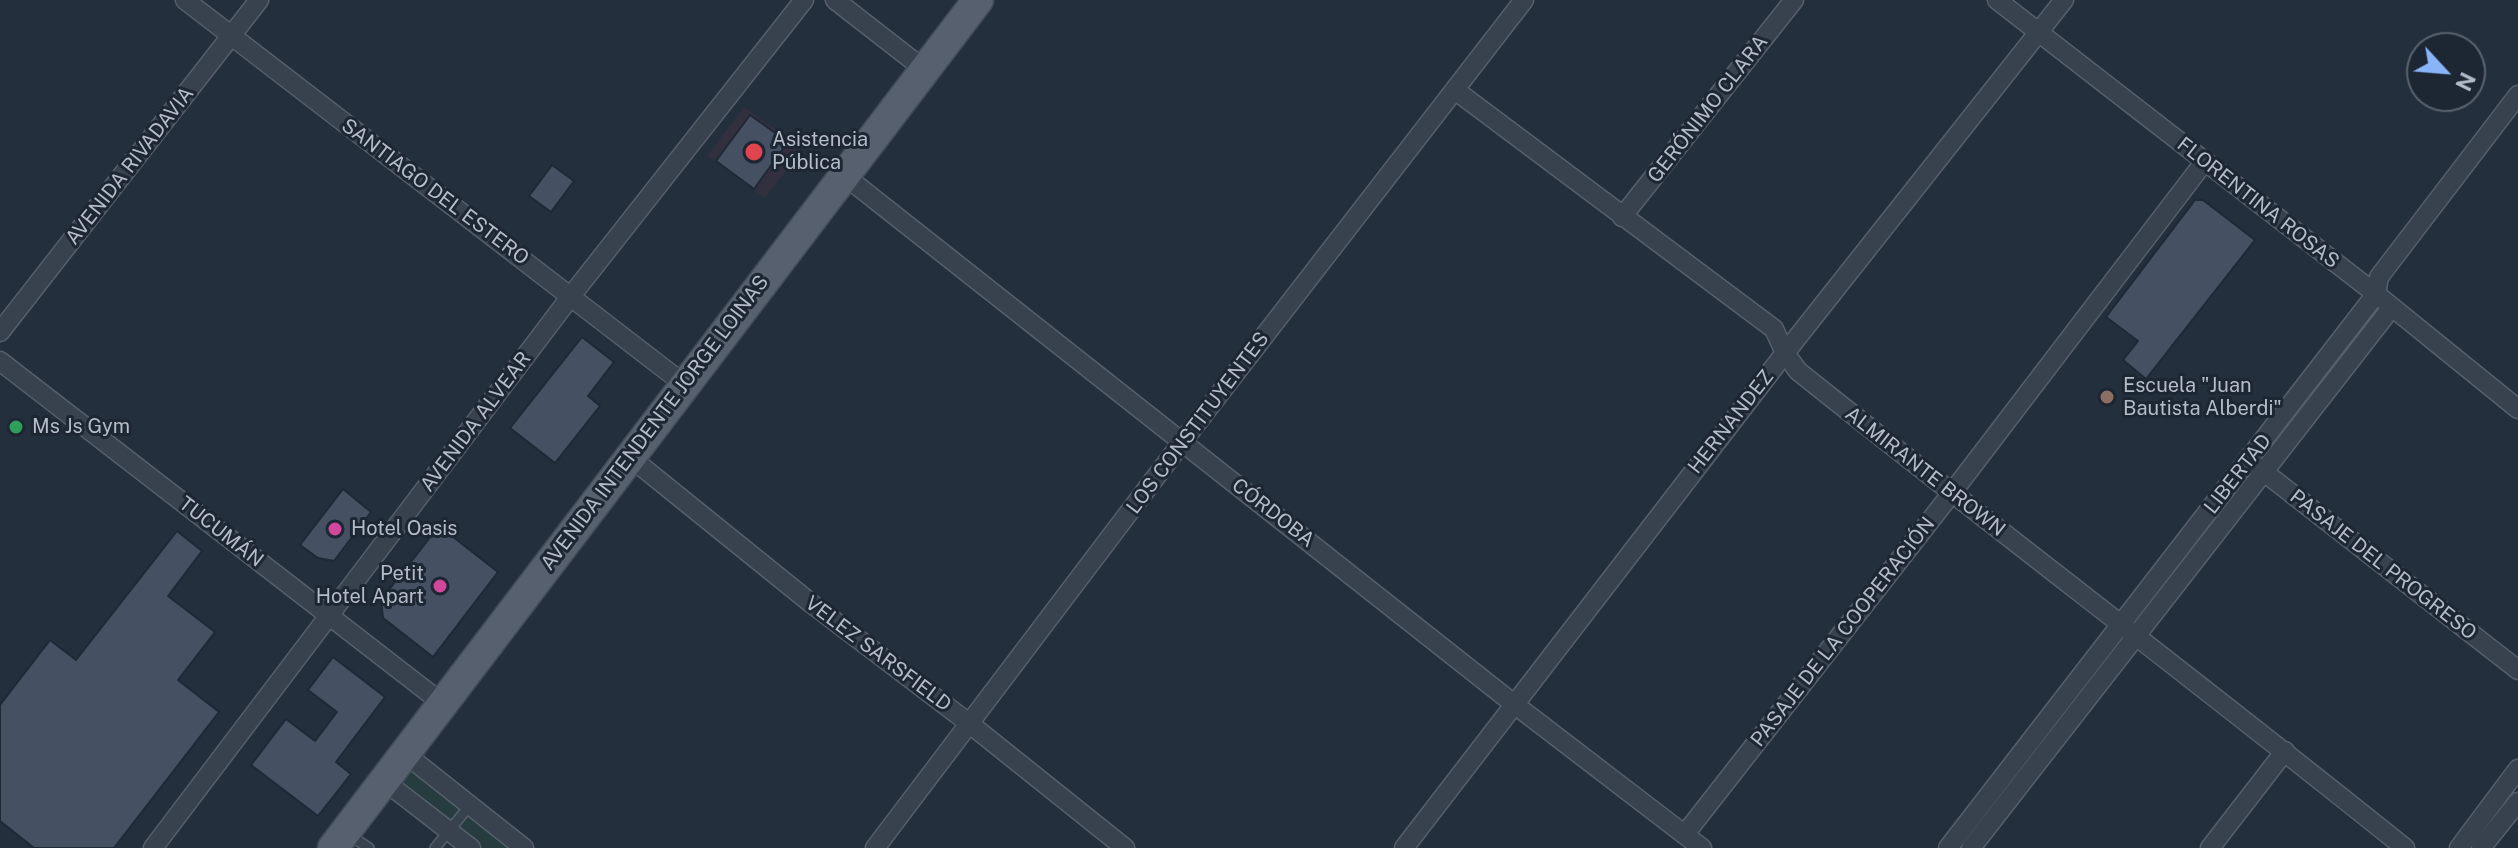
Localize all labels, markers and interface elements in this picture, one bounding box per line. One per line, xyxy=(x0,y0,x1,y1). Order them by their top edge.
street label: GERÓNIMO CLARA xyxy=(1643,30,1773,188)
north arrow xyxy=(2406,32,2486,112)
text: N xyxy=(2450,68,2481,95)
street label: AVENIDA RIVADAVIA xyxy=(61,82,199,250)
street label: SANTIAGO DEL ESTERO xyxy=(337,114,533,270)
place label: Asistencia Pública xyxy=(772,128,868,175)
street label: FLORENTINA ROSAS xyxy=(2172,132,2344,274)
marker: Asistencia Pública xyxy=(743,141,765,163)
street label: AVENIDA INTENDENTE JORGE LOINAS xyxy=(536,271,774,575)
street label: LOS CONSTITUYENTES xyxy=(1122,327,1274,519)
street label: AVENIDA ALVEAR xyxy=(416,347,536,497)
street label: HERNANDEZ xyxy=(1683,365,1779,479)
place label: Escuela "Juan Bautista Alberdi" xyxy=(2123,374,2282,421)
marker: Escuela "Juan Bautista Alberdi" xyxy=(2098,388,2116,406)
street label: ALMIRANTE BROWN xyxy=(1840,402,2010,542)
place label: Ms Js Gym xyxy=(32,415,130,439)
marker: Ms Js Gym xyxy=(7,418,25,436)
street label: LIBERTAD xyxy=(2199,429,2277,519)
street label: CÓRDOBA xyxy=(1227,473,1319,553)
street label: PASAJE DEL PROGRESO xyxy=(2285,485,2481,645)
street label: TUCUMÁN xyxy=(174,492,268,572)
street label: PASAJE DE LA COOPERACIÓN xyxy=(1746,512,1940,752)
place label: Hotel Oasis xyxy=(351,517,457,541)
marker: Hotel Oasis xyxy=(326,520,344,538)
place label: Petit Hotel Apart xyxy=(316,562,424,609)
marker: Petit Hotel Apart xyxy=(431,577,449,595)
street label: VELEZ SARSFIELD xyxy=(800,591,956,717)

